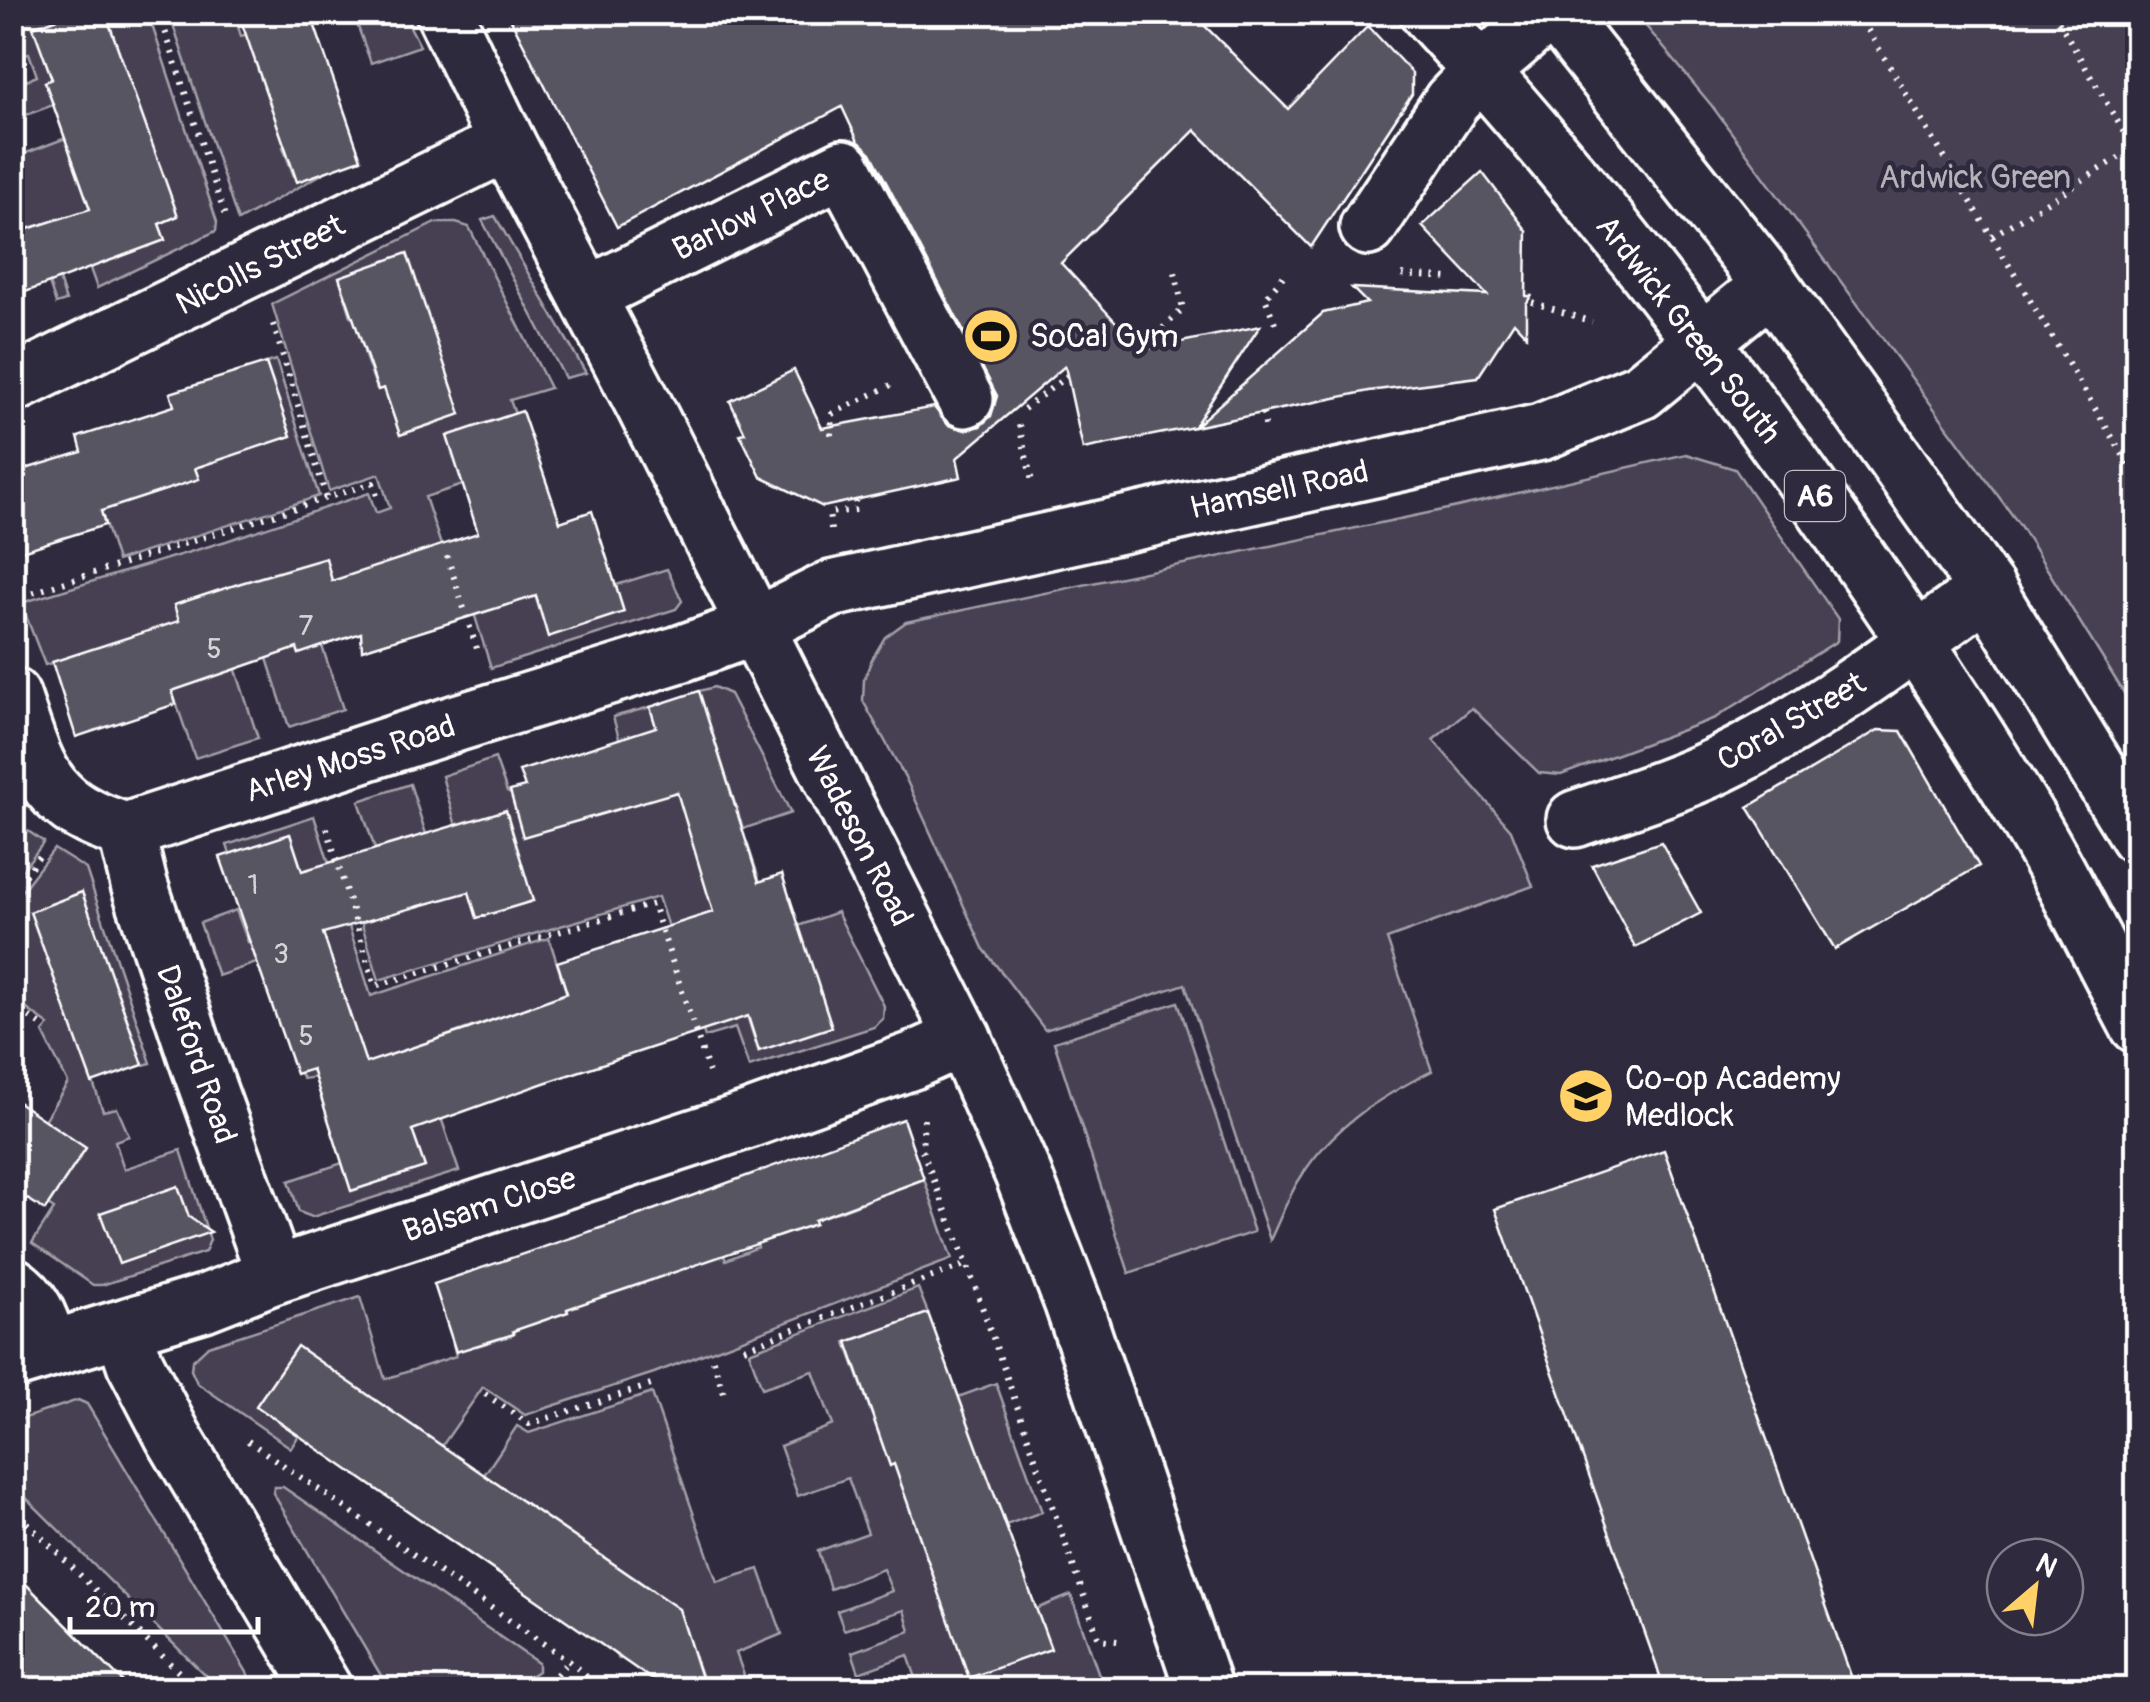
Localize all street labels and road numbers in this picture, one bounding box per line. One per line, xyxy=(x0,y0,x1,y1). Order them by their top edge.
street label: Barlow Place xyxy=(666,160,837,270)
street label: Nicolls Street xyxy=(169,205,352,324)
street label: Ardwick Green South xyxy=(1587,207,1790,452)
street label: Hamsell Road xyxy=(1186,452,1372,528)
road number: A6 xyxy=(1785,471,1845,521)
street label: Coral Street xyxy=(1710,663,1873,780)
street label: Arley Moss Road xyxy=(240,706,460,812)
street label: Wadeson Road xyxy=(797,740,922,933)
street label: Daleford Road xyxy=(147,960,245,1149)
street label: Balsam Close xyxy=(398,1158,581,1252)

